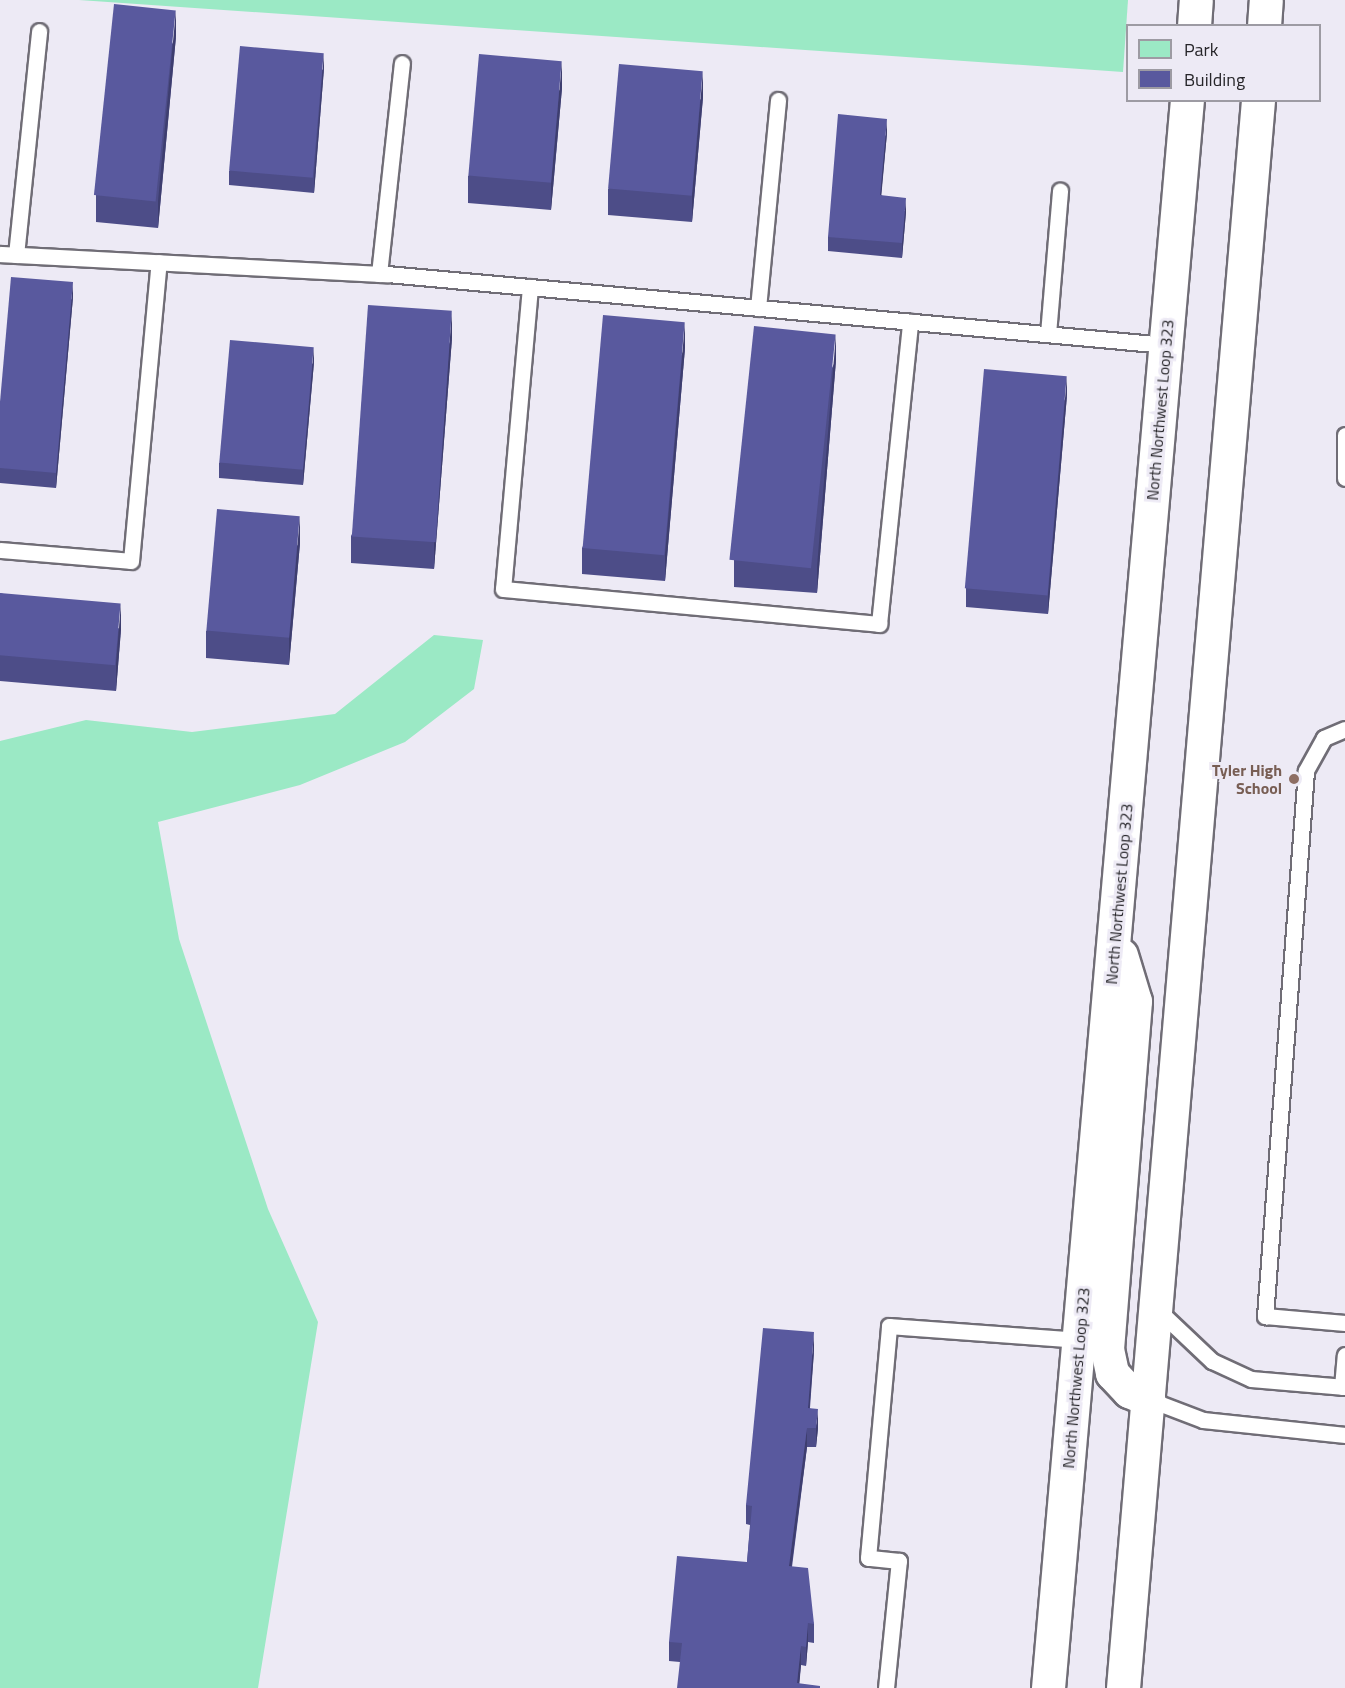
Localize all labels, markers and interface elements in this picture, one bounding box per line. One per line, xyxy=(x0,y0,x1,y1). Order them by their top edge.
legend xyxy=(1126,24,1321,102)
text: Park xyxy=(1184,36,1218,63)
text: Building xyxy=(1184,66,1245,93)
street label: North Northwest Loop 323 xyxy=(1143,319,1177,501)
place label: Tyler High School xyxy=(1212,760,1282,798)
marker: Tyler High School xyxy=(1287,772,1301,786)
street label: North Northwest Loop 323 xyxy=(1102,803,1136,985)
street label: North Northwest Loop 323 xyxy=(1059,1287,1093,1469)

